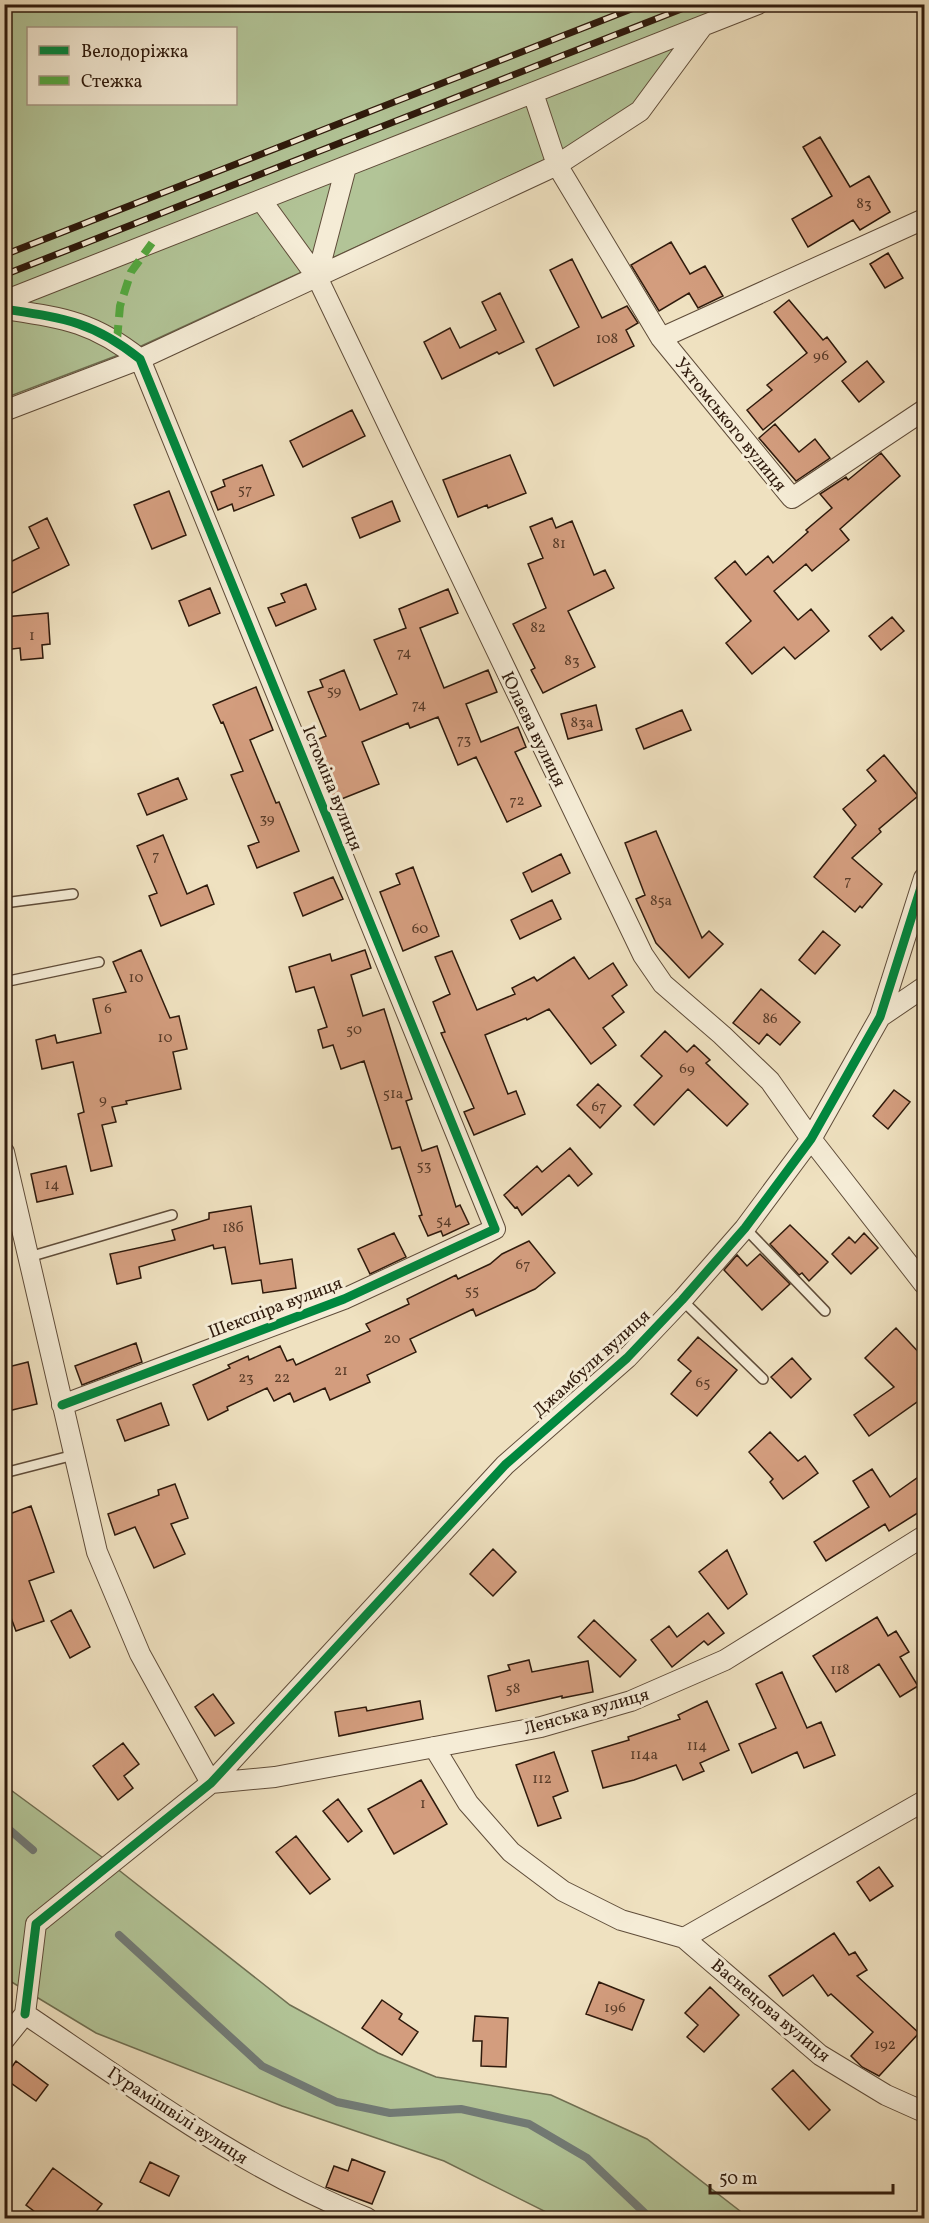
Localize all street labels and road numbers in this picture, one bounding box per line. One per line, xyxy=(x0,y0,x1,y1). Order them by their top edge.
street label: Ухтомського вулиця xyxy=(668,353,792,497)
street label: Юлаєва вулиця xyxy=(494,668,571,792)
street label: Істоміна вулиця xyxy=(295,722,368,855)
street label: Шекспіра вулиця xyxy=(205,1271,346,1345)
street label: Джамбули вулиця xyxy=(528,1304,656,1424)
street label: Ленська вулиця xyxy=(521,1683,652,1742)
street label: Васнецова вулиця xyxy=(705,1954,835,2069)
street label: Гурамішвілі вулиця xyxy=(102,2061,252,2171)

